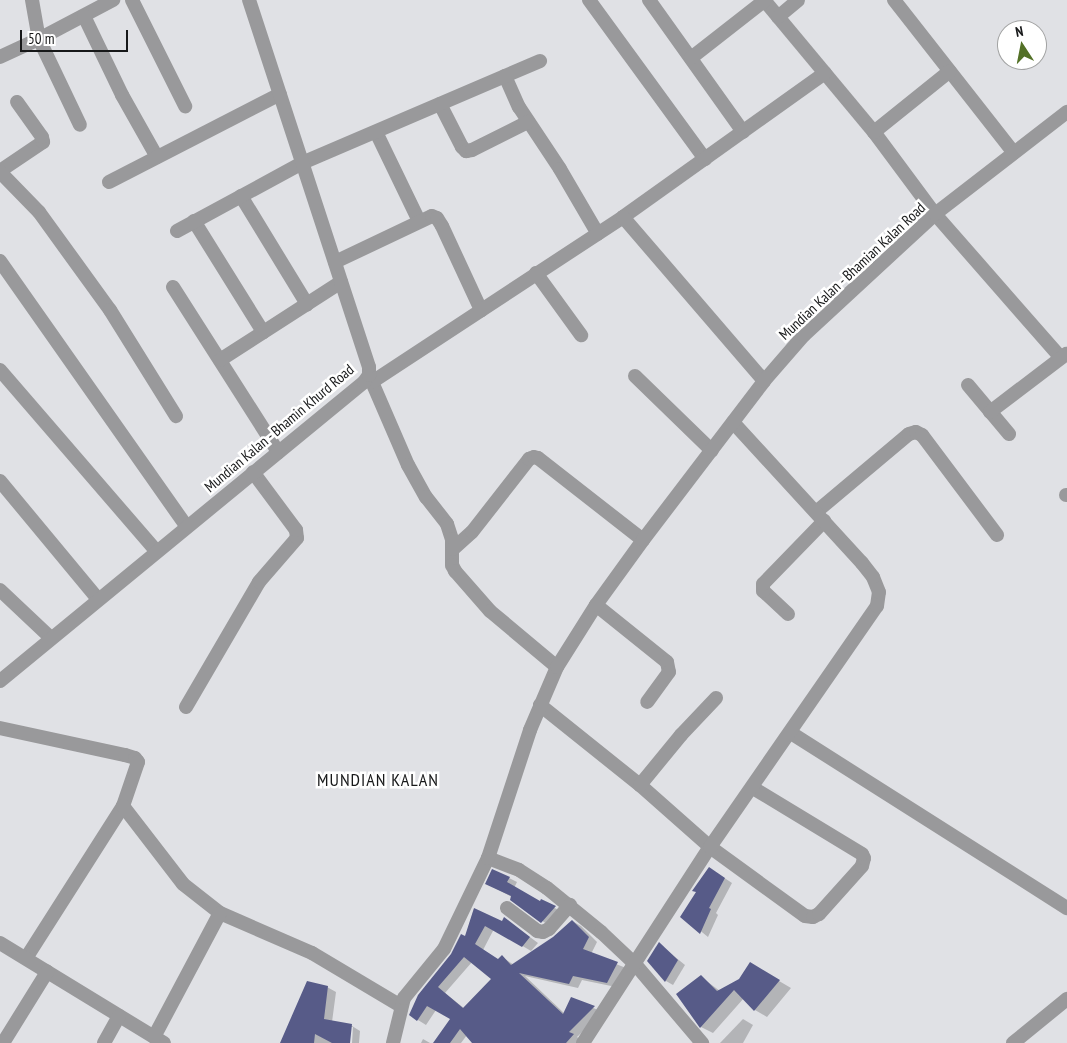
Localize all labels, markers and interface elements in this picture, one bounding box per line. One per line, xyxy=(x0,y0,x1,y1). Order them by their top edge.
scale bar xyxy=(22,20,130,52)
north arrow xyxy=(997,20,1047,70)
text: N xyxy=(1014,22,1025,41)
text: 50 m xyxy=(28,29,54,48)
street label: Mundian Kalan - Bhamian Kalan Road xyxy=(775,198,929,344)
street label: Mundian Kalan - Bhamin Khurd Road xyxy=(200,360,358,496)
district label: MUNDIAN KALAN xyxy=(315,769,441,791)

